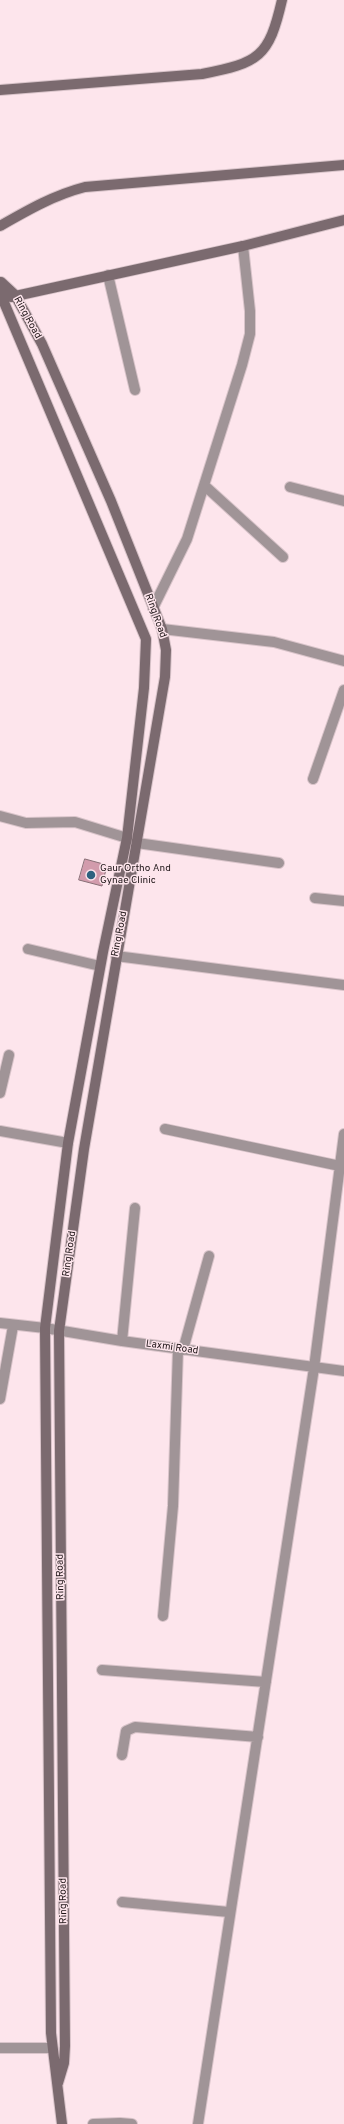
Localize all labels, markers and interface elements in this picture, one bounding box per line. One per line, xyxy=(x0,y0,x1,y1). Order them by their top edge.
street label: Ring Road xyxy=(11,295,43,341)
street label: Ring Road xyxy=(141,592,169,640)
place label: Gaur Ortho And Gynae Clinic xyxy=(100,863,171,886)
marker: Gaur Ortho And Gynae Clinic xyxy=(85,869,97,881)
street label: Ring Road xyxy=(110,910,130,958)
street label: Ring Road xyxy=(61,1230,79,1278)
street label: Laxmi Road xyxy=(145,1338,199,1358)
street label: Ring Road xyxy=(55,1554,67,1600)
street label: Ring Road xyxy=(58,1878,70,1924)

